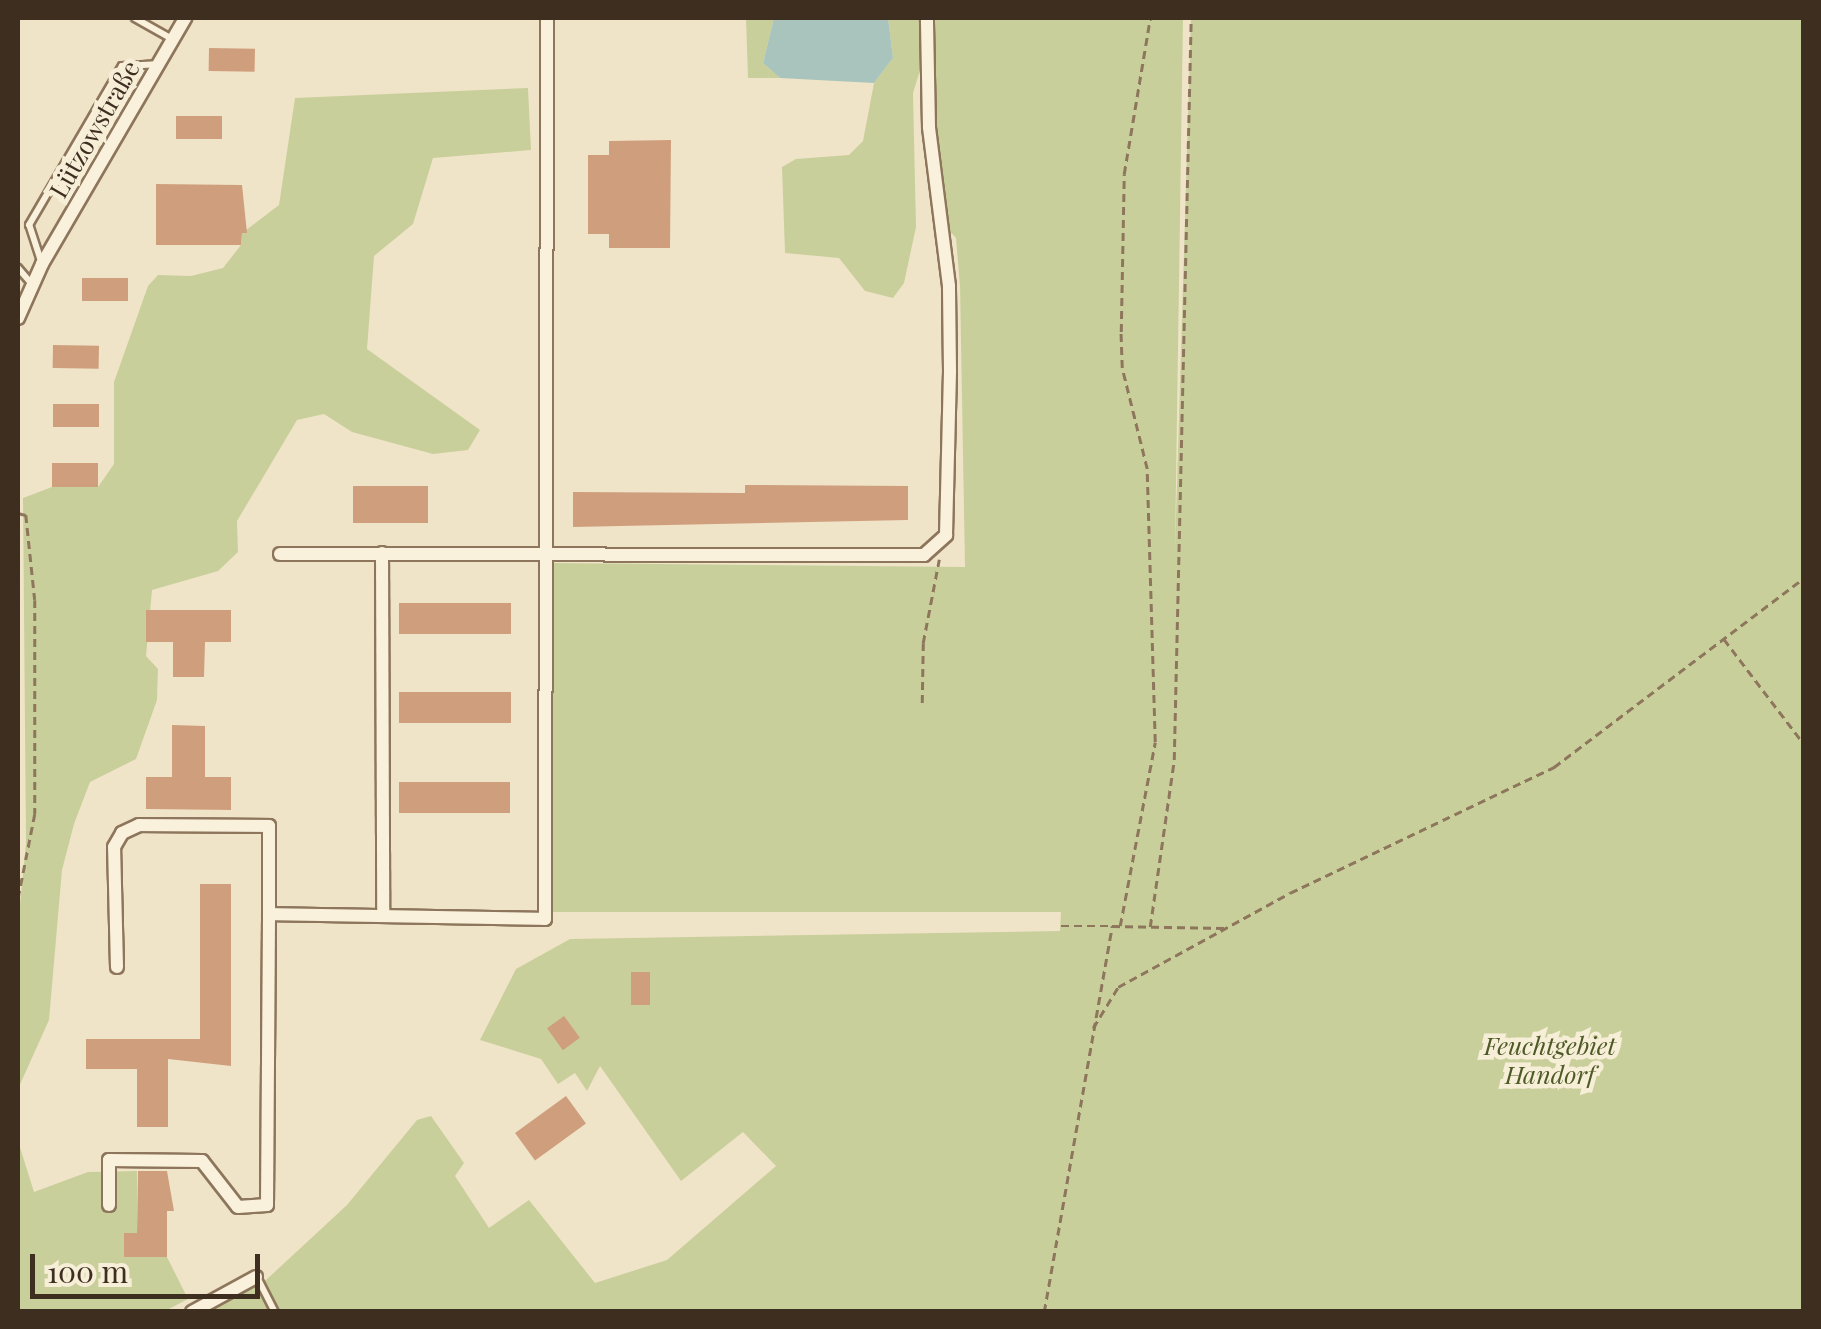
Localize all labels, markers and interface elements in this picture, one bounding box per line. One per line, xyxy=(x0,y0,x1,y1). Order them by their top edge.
street label: Lützowstraße xyxy=(43,55,145,203)
park label: Feuchtgebiet Handorf xyxy=(1484,1031,1616,1090)
scale bar xyxy=(35,1234,265,1296)
text: 100 m xyxy=(47,1251,128,1291)

